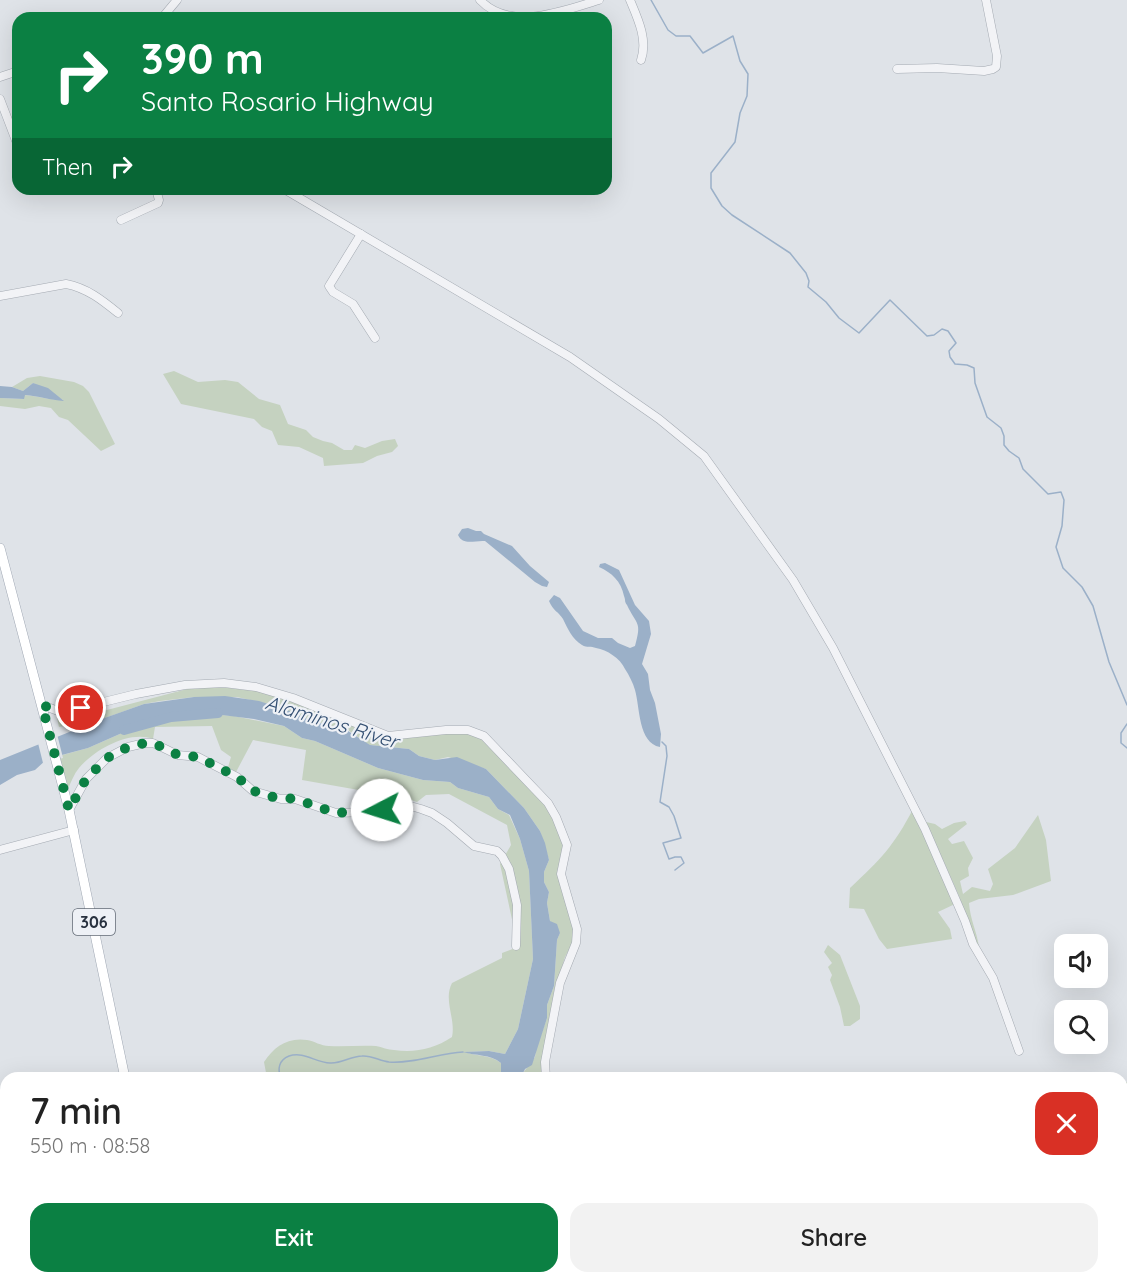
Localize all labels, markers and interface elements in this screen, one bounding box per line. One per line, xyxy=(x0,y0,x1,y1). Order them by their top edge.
text: 390 m xyxy=(141,32,264,85)
icon: right xyxy=(42,36,120,114)
text: Santo Rosario Highway xyxy=(141,84,434,118)
icon: right xyxy=(105,150,138,183)
text: Then xyxy=(42,153,93,181)
pin xyxy=(55,682,106,733)
water label: Alaminos River xyxy=(263,689,404,754)
icon: arrive xyxy=(64,691,97,724)
position arrow xyxy=(350,778,414,842)
road number: 306 xyxy=(73,909,115,935)
map controls xyxy=(1054,934,1108,1054)
button: sound xyxy=(1054,934,1108,988)
button: search xyxy=(1054,1000,1108,1054)
text: 7 min xyxy=(30,1088,122,1133)
button: close xyxy=(1035,1092,1098,1155)
text: 550 m · 08:58 xyxy=(30,1133,150,1158)
button: Exit xyxy=(30,1203,558,1272)
button: Share xyxy=(570,1203,1098,1272)

